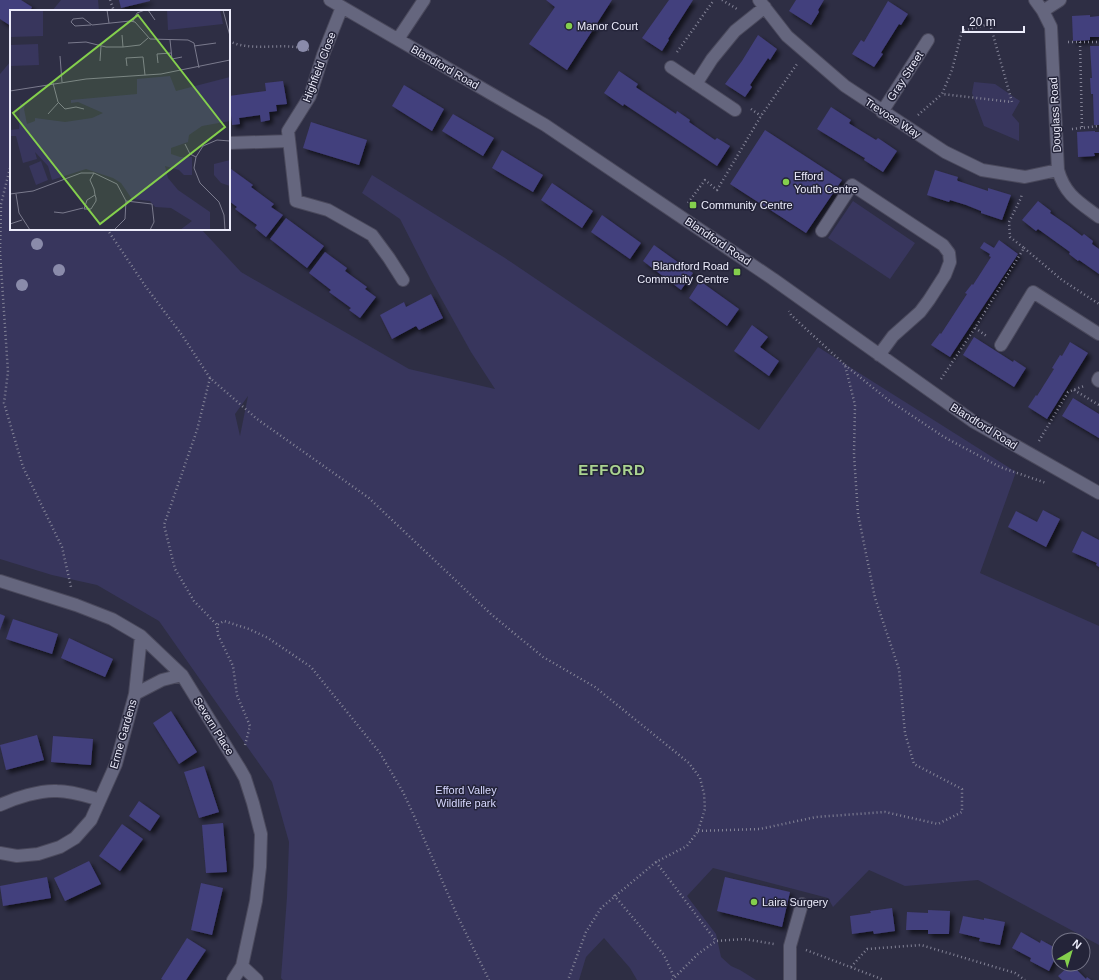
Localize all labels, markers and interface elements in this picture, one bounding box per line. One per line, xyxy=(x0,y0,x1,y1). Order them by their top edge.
scale bar xyxy=(963,8,1024,34)
inset map xyxy=(10,10,230,230)
text: 20 m xyxy=(969,15,996,29)
place label: Manor Court xyxy=(577,20,638,32)
marker: Manor Court xyxy=(564,21,574,31)
street label: Highfield Close xyxy=(300,30,338,104)
street label: Blandford Road xyxy=(409,43,481,91)
street label: Gray Street xyxy=(885,49,925,103)
street label: Douglass Road xyxy=(1047,77,1063,153)
street label: Trevose Way xyxy=(863,96,924,141)
place label: Efford Youth Centre xyxy=(794,170,858,195)
marker: Efford Youth Centre xyxy=(781,177,791,187)
place label: Community Centre xyxy=(701,199,793,211)
marker: Community Centre xyxy=(688,200,698,210)
street label: Blandford Road xyxy=(683,215,753,267)
place label: Blandford Road Community Centre xyxy=(637,260,729,285)
marker: Blandford Road Community Centre xyxy=(732,267,742,277)
street label: Blandford Road xyxy=(948,401,1020,451)
district label: EFFORD xyxy=(578,461,646,478)
street label: Severn Place xyxy=(192,695,236,757)
street label: Erme Gardens xyxy=(107,697,139,770)
park label: Efford Valley Wildlife park xyxy=(435,784,497,809)
place label: Laira Surgery xyxy=(762,896,829,908)
marker: Laira Surgery xyxy=(749,897,759,907)
north arrow xyxy=(1051,932,1091,972)
text: N xyxy=(1070,937,1084,951)

